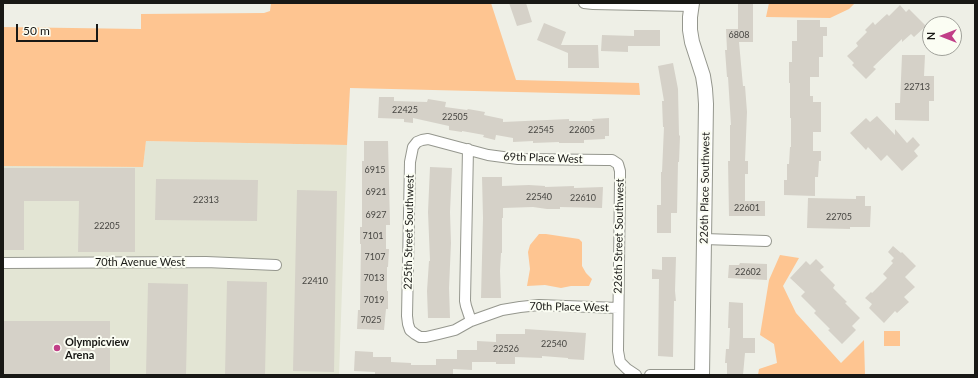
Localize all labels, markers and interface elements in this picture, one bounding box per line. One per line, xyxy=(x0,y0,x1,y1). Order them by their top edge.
scale bar xyxy=(18,16,100,42)
north arrow xyxy=(922,16,962,56)
text: 50 m xyxy=(23,23,50,38)
house number: 6808 xyxy=(729,30,749,40)
text: N xyxy=(924,32,937,40)
house number: 22713 xyxy=(904,82,930,92)
house number: 22425 xyxy=(392,105,418,115)
house number: 22505 xyxy=(442,112,468,122)
house number: 22545 xyxy=(528,125,554,135)
house number: 22605 xyxy=(569,125,595,135)
street label: 226th Place Southwest xyxy=(697,132,713,244)
street label: 69th Place West xyxy=(503,150,583,166)
house number: 6915 xyxy=(365,165,385,175)
street label: 225th Street Southwest xyxy=(401,174,417,290)
street label: 226th Street Southwest xyxy=(611,178,627,294)
house number: 6921 xyxy=(366,187,386,197)
house number: 22540 xyxy=(526,192,552,202)
house number: 22610 xyxy=(570,193,596,203)
house number: 22313 xyxy=(193,195,219,205)
house number: 22601 xyxy=(734,203,760,213)
house number: 6927 xyxy=(366,210,386,220)
house number: 22705 xyxy=(826,212,852,222)
house number: 22205 xyxy=(94,221,120,231)
house number: 7101 xyxy=(363,231,383,241)
house number: 7107 xyxy=(365,252,385,262)
street label: 70th Avenue West xyxy=(95,255,185,269)
house number: 22602 xyxy=(735,267,761,277)
house number: 7013 xyxy=(364,273,384,283)
house number: 22410 xyxy=(302,276,328,286)
house number: 7019 xyxy=(364,295,384,305)
street label: 70th Place West xyxy=(529,300,609,314)
house number: 7025 xyxy=(361,315,381,325)
place label: Olympicview Arena xyxy=(65,335,129,361)
house number: 22540 xyxy=(541,339,567,349)
marker: Olympicview Arena xyxy=(52,343,62,353)
house number: 22526 xyxy=(493,344,519,354)

